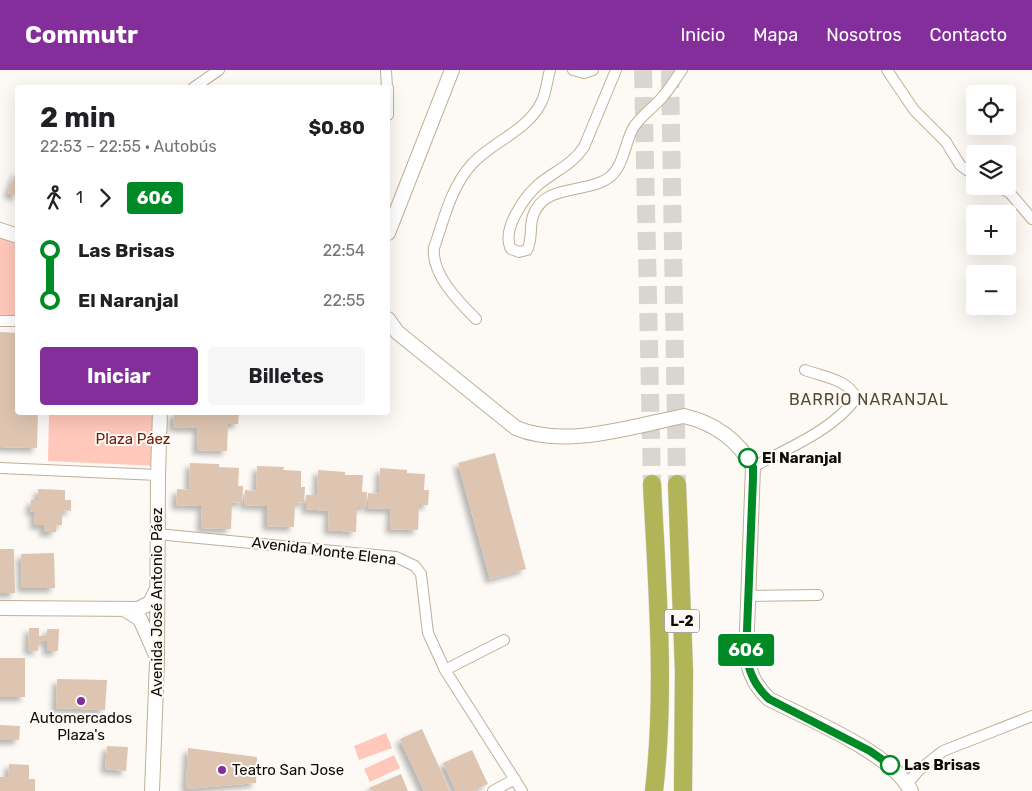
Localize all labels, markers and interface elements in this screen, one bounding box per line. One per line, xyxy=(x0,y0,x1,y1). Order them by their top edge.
text: Commutr xyxy=(25,21,138,49)
text: Inicio xyxy=(680,24,725,46)
text: Mapa xyxy=(753,24,798,46)
text: Nosotros xyxy=(826,24,902,46)
text: Contacto xyxy=(930,24,1007,46)
map controls xyxy=(966,85,1016,315)
button: locate xyxy=(966,85,1016,135)
text: 2 min xyxy=(40,101,116,134)
text: $0.80 xyxy=(308,116,365,139)
text: 22:53 – 22:55 · Autobús xyxy=(40,137,217,156)
button: layers xyxy=(966,145,1016,195)
icon: walk xyxy=(40,184,68,212)
icon: forward xyxy=(91,184,119,212)
text: 606 xyxy=(137,187,173,209)
text: 1 xyxy=(76,188,83,207)
button: + xyxy=(966,205,1016,255)
text: Las Brisas xyxy=(78,239,175,262)
text: 22:54 xyxy=(323,241,365,260)
button: − xyxy=(966,265,1016,315)
text: El Naranjal xyxy=(78,289,179,312)
text: 22:55 xyxy=(323,291,365,310)
button: Iniciar xyxy=(40,347,198,405)
button: Billetes xyxy=(208,347,365,405)
district label: BARRIO NARANJAL xyxy=(789,390,949,409)
park label: Plaza Páez xyxy=(96,430,171,448)
marker: El Naranjal xyxy=(738,448,758,468)
place label: El Naranjal xyxy=(762,449,842,467)
street label: Avenida José Antonio Páez xyxy=(148,507,166,697)
street label: Avenida Monte Elena xyxy=(251,533,397,569)
road number: L-2 xyxy=(664,610,700,632)
line badge: 606 xyxy=(717,634,775,666)
text: 606 xyxy=(728,639,764,661)
marker: Automercados Plaza's xyxy=(75,695,87,707)
place label: Automercados Plaza's xyxy=(30,709,133,744)
marker: Las Brisas xyxy=(880,755,900,775)
place label: Las Brisas xyxy=(904,756,980,774)
place label: Teatro San Jose xyxy=(232,761,344,779)
marker: Teatro San Jose xyxy=(216,764,228,776)

